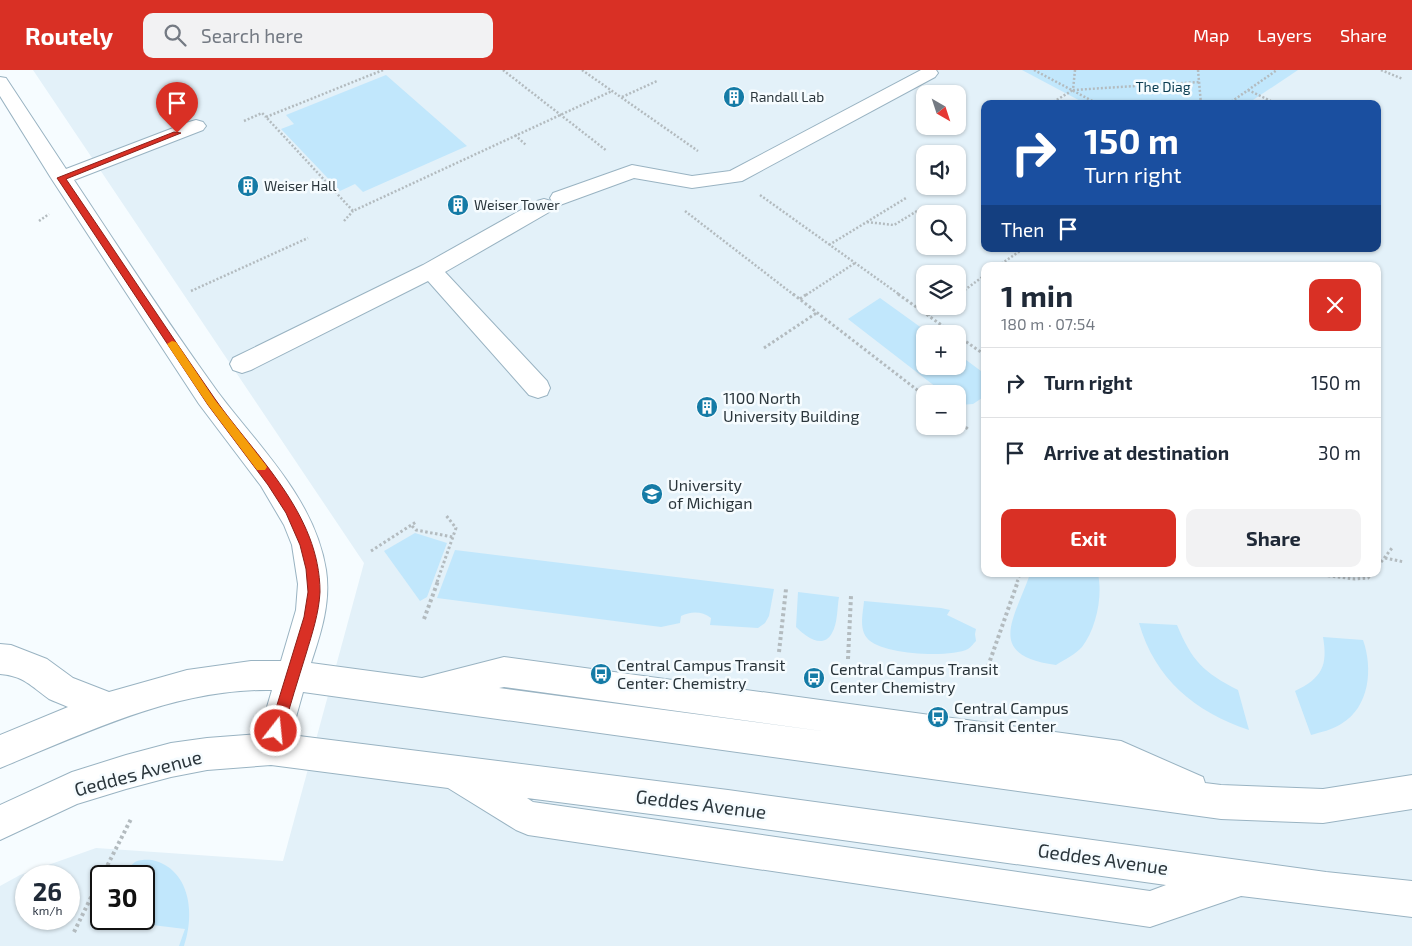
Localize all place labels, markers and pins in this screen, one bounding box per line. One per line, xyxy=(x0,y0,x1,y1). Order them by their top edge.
pin xyxy=(156,82,198,133)
building icon: Randall Lab xyxy=(722,85,746,109)
place label: Randall Lab xyxy=(750,88,824,105)
building icon: Weiser Hall xyxy=(236,174,260,198)
place label: Weiser Hall xyxy=(264,177,337,194)
building icon: Weiser Tower xyxy=(446,193,470,217)
place label: Weiser Tower xyxy=(474,196,560,213)
place label: 1100 North University Building xyxy=(723,388,859,425)
building icon: 1100 North University Building xyxy=(695,395,719,419)
place label: University of Michigan xyxy=(668,475,752,512)
school or university icon: University of Michigan xyxy=(640,482,664,506)
place label: Central Campus Transit Center: Chemistry xyxy=(617,655,785,692)
place label: Central Campus Transit Center Chemistry xyxy=(830,659,998,696)
bus stop icon: Central Campus Transit Center: Chemistry xyxy=(589,662,613,686)
bus stop icon: Central Campus Transit Center Chemistry xyxy=(802,666,826,690)
place label: Central Campus Transit Center xyxy=(954,698,1069,735)
bus stop icon: Central Campus Transit Center xyxy=(926,705,950,729)

